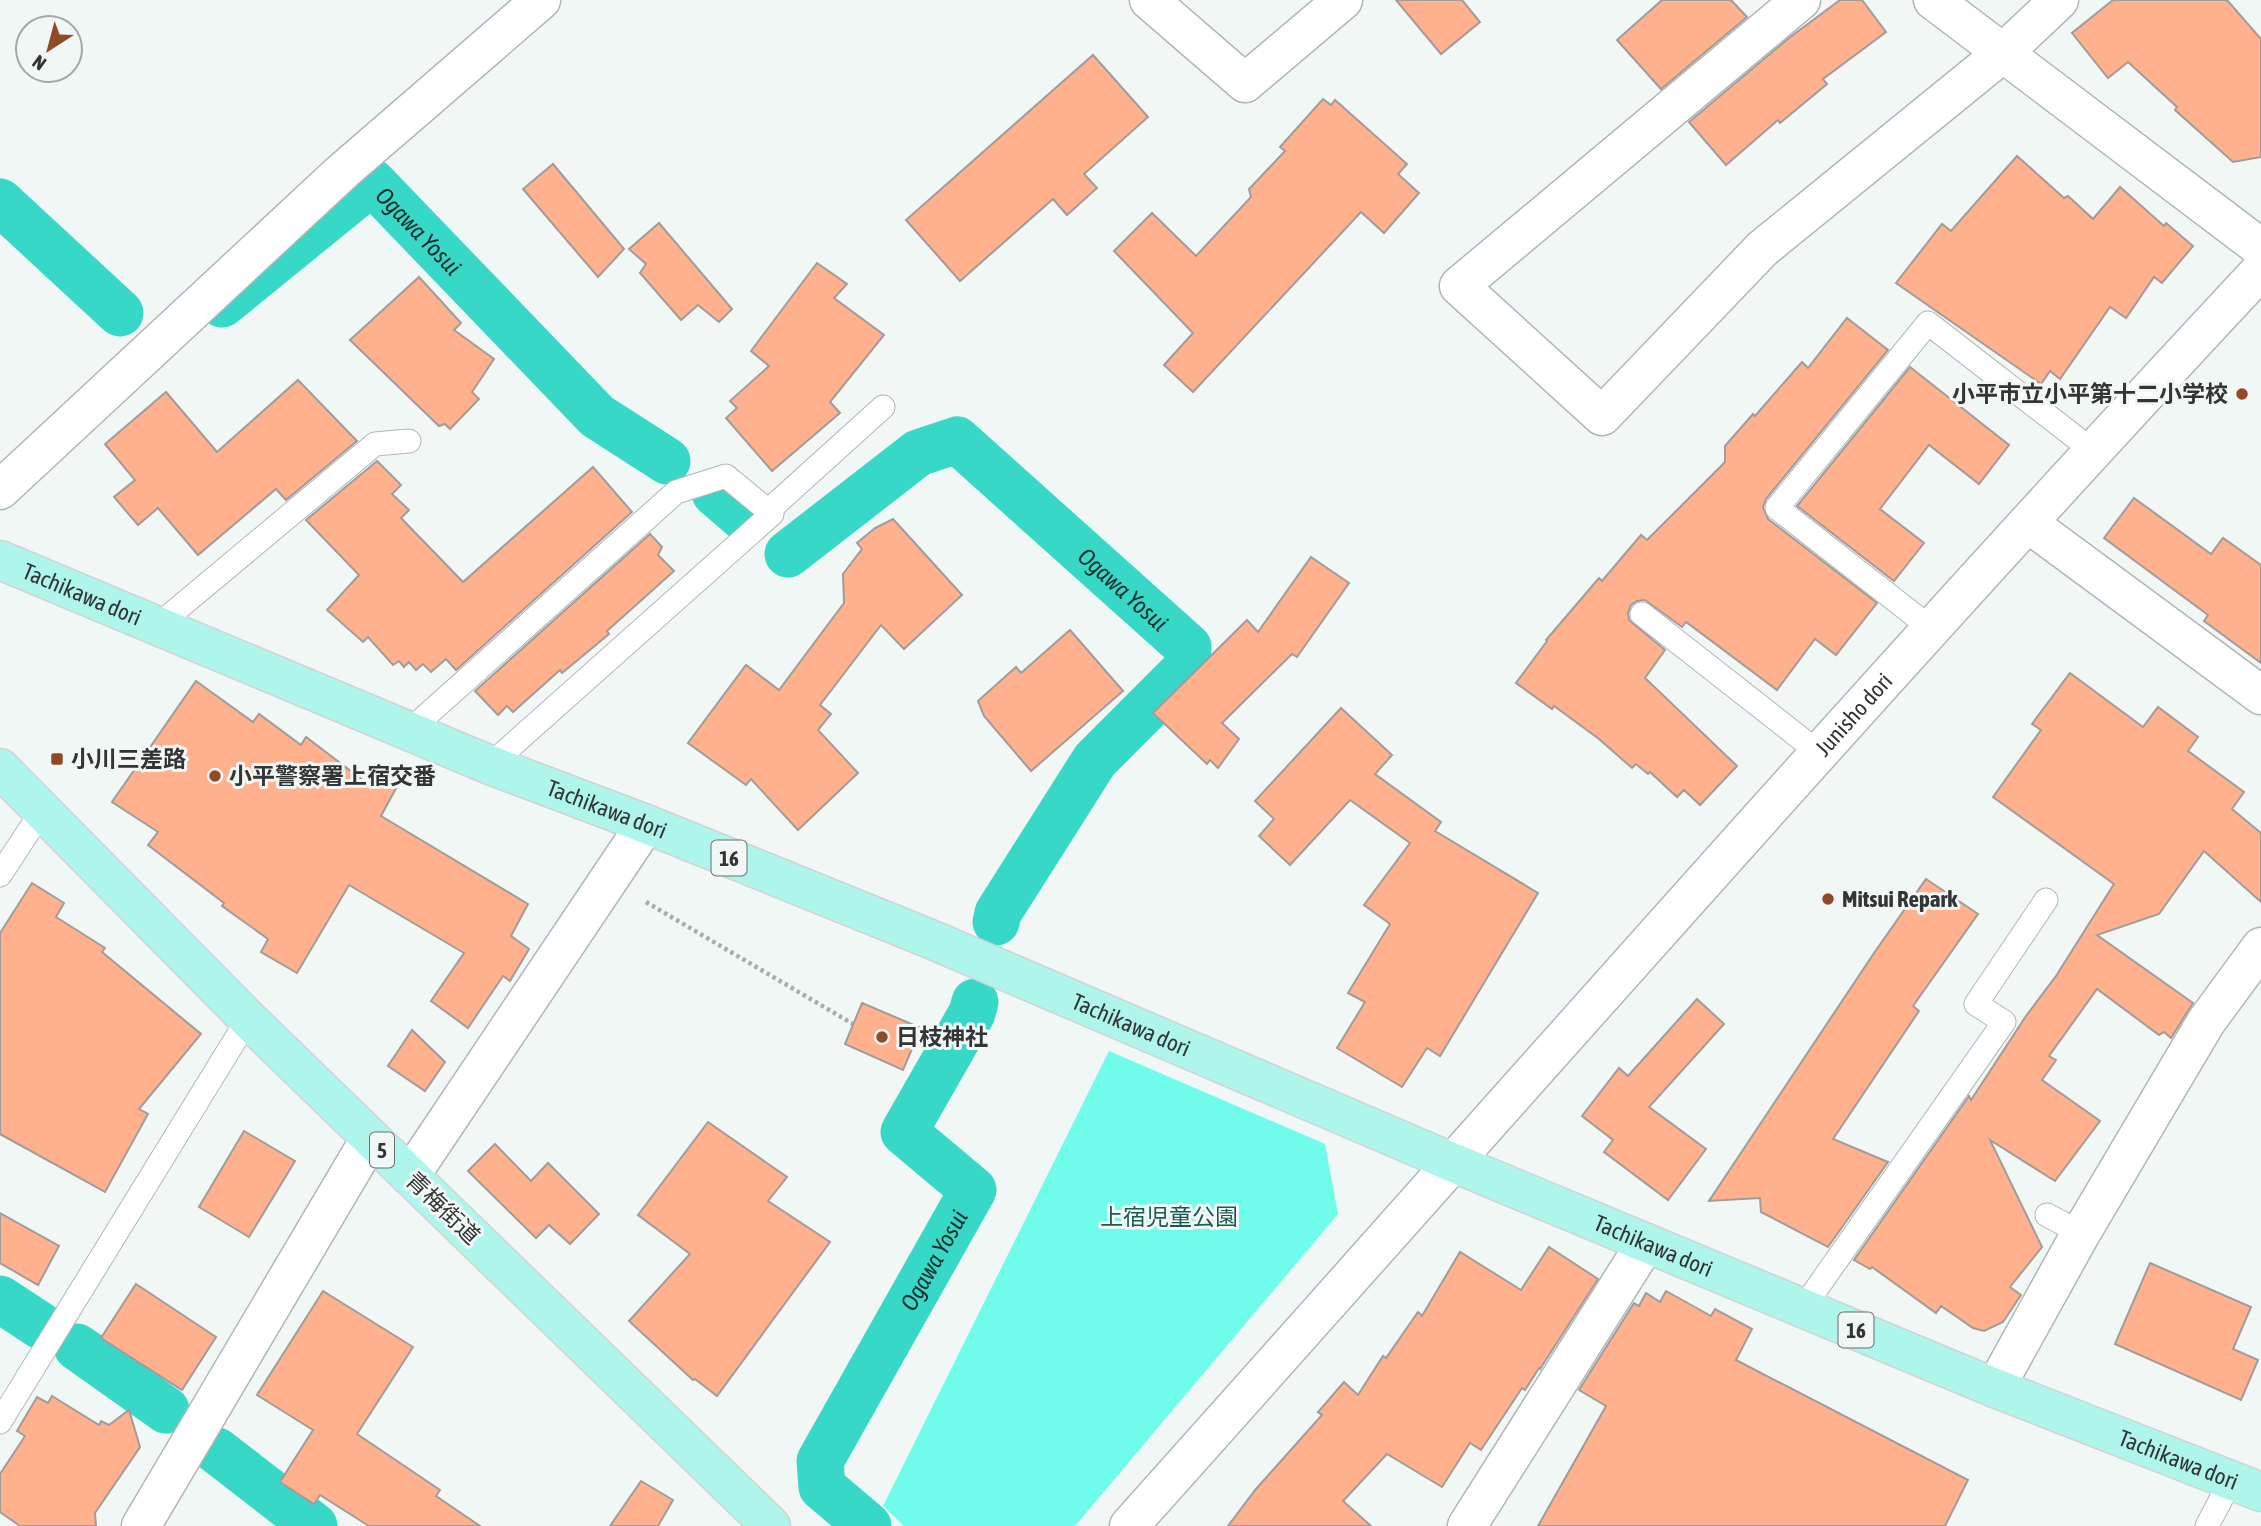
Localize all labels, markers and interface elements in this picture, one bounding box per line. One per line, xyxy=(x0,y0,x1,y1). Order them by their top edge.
north arrow xyxy=(14,14,84,84)
text: N xyxy=(28,51,50,75)
water label: Ogawa Yosui xyxy=(371,181,467,280)
place label: 小平市立小平第十二小学校 xyxy=(1952,381,2228,407)
marker: 小平市立小平第十二小学校 xyxy=(2234,386,2250,402)
water label: Ogawa Yosui xyxy=(1073,542,1174,636)
street label: Tachikawa dori xyxy=(19,558,145,631)
street label: Junisho dori xyxy=(1810,668,1898,761)
place label: 小川三差路 xyxy=(71,746,186,772)
marker: 小川三差路 xyxy=(49,751,65,767)
place label: 小平警察署上宿交番 xyxy=(229,763,436,789)
marker: 小平警察署上宿交番 xyxy=(207,768,223,784)
street label: Tachikawa dori xyxy=(543,775,670,844)
road number: 16 xyxy=(712,840,746,876)
place label: Mitsui Repark xyxy=(1842,886,1958,912)
marker: Mitsui Repark xyxy=(1820,891,1836,907)
street label: Tachikawa dori xyxy=(1068,988,1194,1062)
place label: 日枝神社 xyxy=(896,1024,988,1050)
marker: 日枝神社 xyxy=(874,1029,890,1045)
road number: 5 xyxy=(370,1132,394,1168)
street label: 青梅街道 xyxy=(401,1167,485,1249)
park label: 上宿児童公園 xyxy=(1100,1204,1238,1230)
water label: Ogawa Yosui xyxy=(894,1205,972,1315)
street label: Tachikawa dori xyxy=(1590,1210,1716,1282)
road number: 16 xyxy=(1839,1312,1874,1348)
street label: Tachikawa dori xyxy=(2115,1425,2242,1495)

